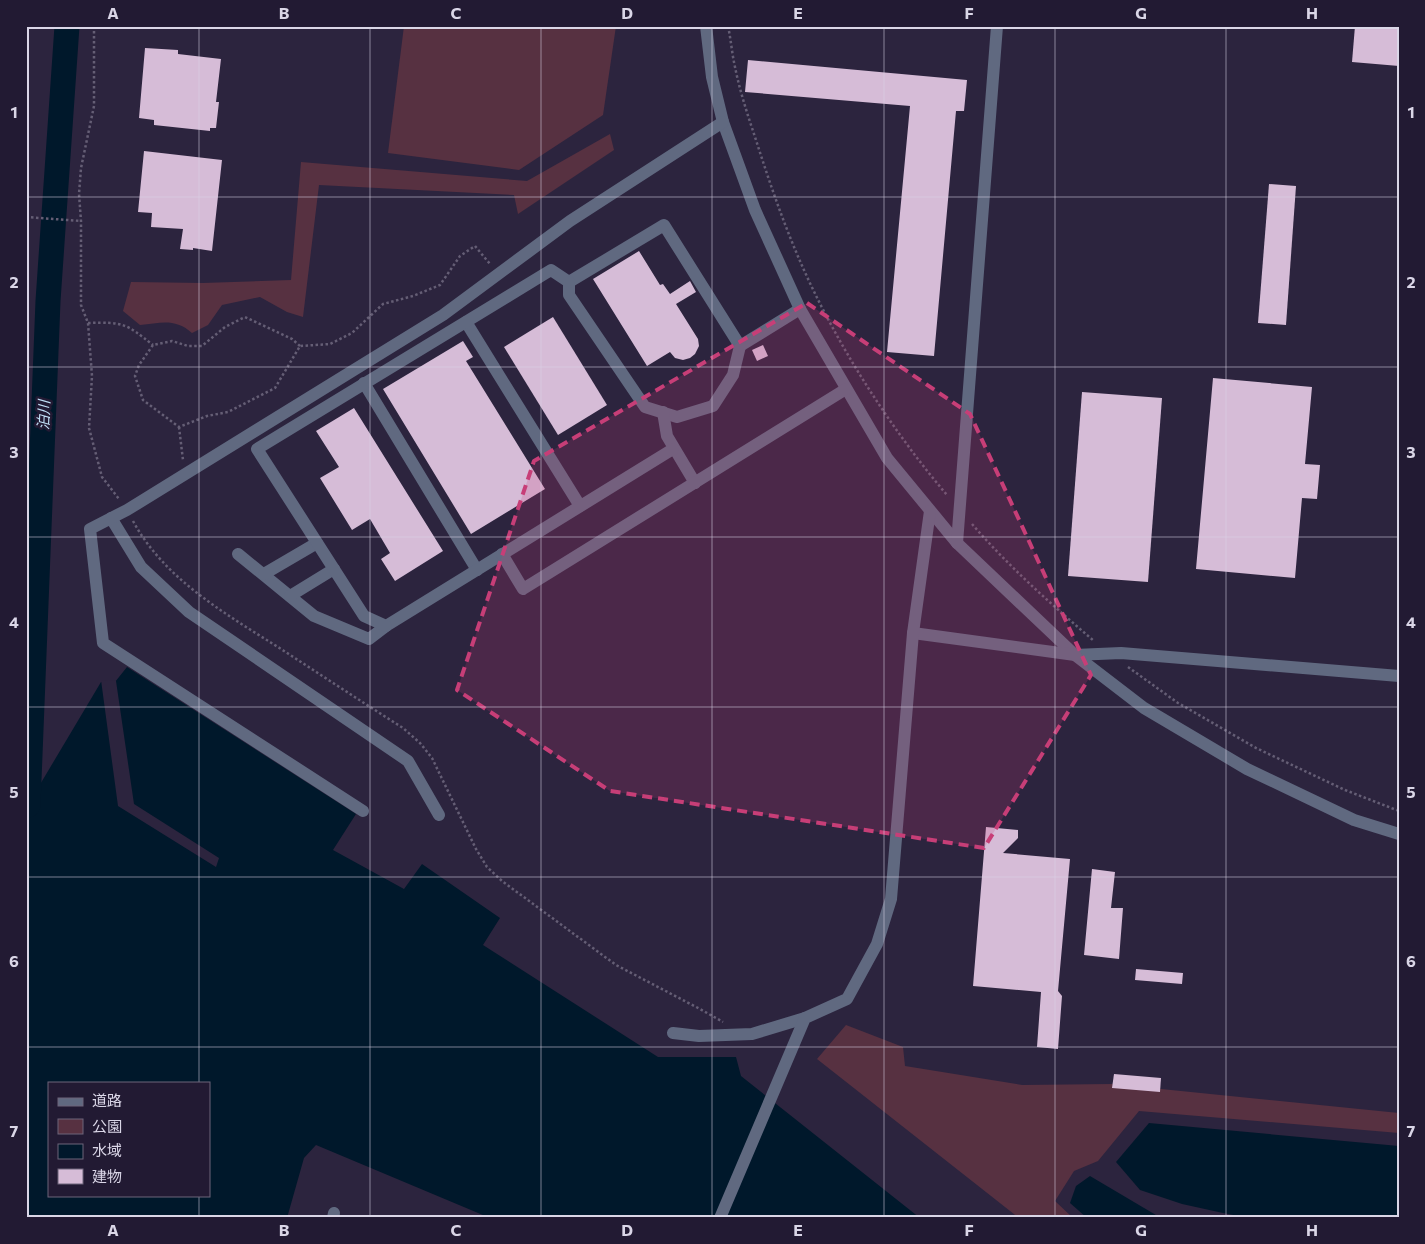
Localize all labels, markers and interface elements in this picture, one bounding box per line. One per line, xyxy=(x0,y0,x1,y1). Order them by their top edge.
text: A xyxy=(107,3,119,22)
text: B xyxy=(279,3,290,22)
text: C xyxy=(451,3,462,22)
text: D xyxy=(621,3,633,22)
text: E xyxy=(793,3,803,22)
text: F xyxy=(964,3,974,22)
text: G xyxy=(1135,3,1147,22)
text: H xyxy=(1306,3,1318,22)
text: 1 xyxy=(10,102,18,121)
text: 1 xyxy=(1407,102,1415,121)
text: 2 xyxy=(9,272,19,291)
text: 2 xyxy=(1406,272,1416,291)
water label: 泊川 xyxy=(33,398,53,430)
text: 3 xyxy=(9,442,19,461)
text: 3 xyxy=(1406,442,1416,461)
text: 4 xyxy=(9,612,19,631)
text: 4 xyxy=(1406,612,1416,631)
text: 5 xyxy=(9,782,19,801)
text: 5 xyxy=(1406,782,1416,801)
text: 6 xyxy=(9,951,19,970)
text: 6 xyxy=(1406,951,1416,970)
legend xyxy=(48,1082,210,1196)
text: 道路 xyxy=(92,1091,122,1109)
text: 公園 xyxy=(92,1117,122,1135)
text: 7 xyxy=(10,1121,19,1140)
text: 7 xyxy=(1407,1121,1416,1140)
text: 水域 xyxy=(92,1141,122,1159)
text: 建物 xyxy=(92,1167,122,1185)
text: A xyxy=(107,1220,119,1239)
text: B xyxy=(279,1220,290,1239)
text: C xyxy=(451,1220,462,1239)
text: D xyxy=(621,1220,633,1239)
text: E xyxy=(793,1220,803,1239)
text: F xyxy=(964,1220,974,1239)
text: G xyxy=(1135,1220,1147,1239)
text: H xyxy=(1306,1220,1318,1239)

